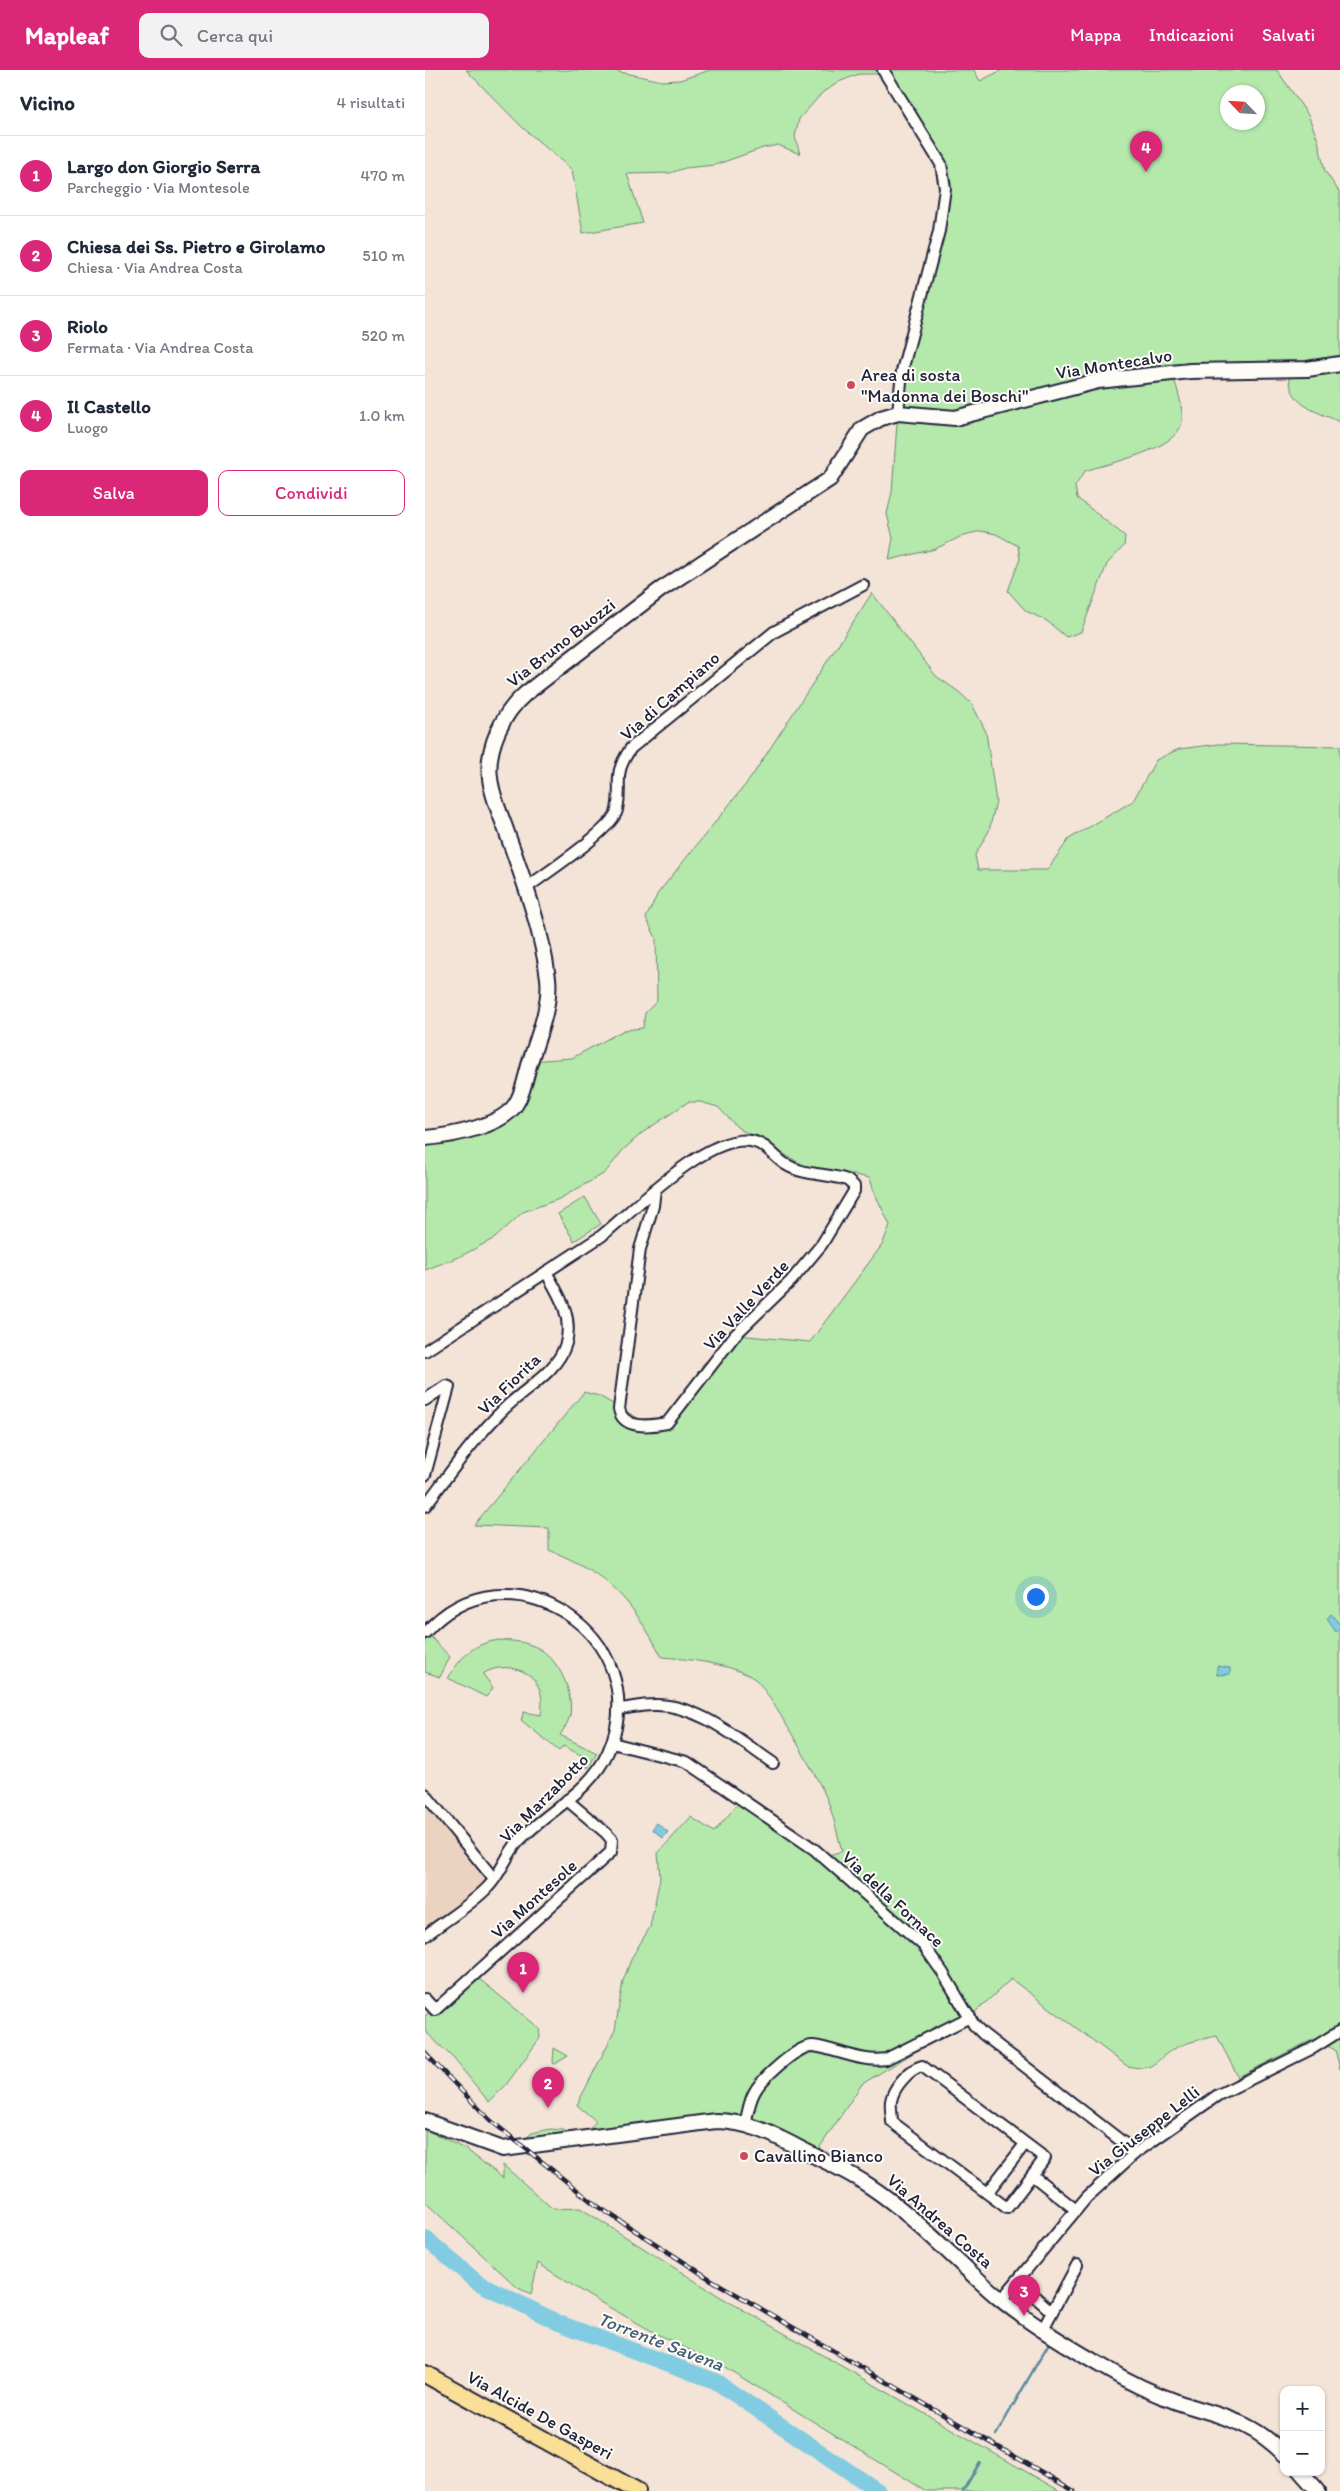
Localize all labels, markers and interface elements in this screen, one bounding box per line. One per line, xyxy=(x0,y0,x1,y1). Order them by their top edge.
search box xyxy=(139,13,489,58)
text: Mapleaf xyxy=(25,21,109,50)
icon: search xyxy=(157,21,185,49)
text: Cerca qui xyxy=(197,24,273,47)
text: Mappa xyxy=(1070,24,1121,46)
text: Indicazioni xyxy=(1149,24,1234,46)
text: Salvati xyxy=(1262,24,1315,46)
north arrow xyxy=(1220,85,1265,130)
text: Vicino xyxy=(20,90,75,115)
text: 4 risultati xyxy=(337,93,405,112)
pin: 4 xyxy=(1130,131,1162,172)
text: Largo don Giorgio Serra xyxy=(67,155,260,178)
text: 1 xyxy=(32,166,40,185)
text: 470 m xyxy=(361,166,405,185)
text: Parcheggio · Via Montesole xyxy=(67,178,250,197)
text: Chiesa dei Ss. Pietro e Girolamo xyxy=(67,235,325,258)
text: 2 xyxy=(32,246,40,265)
text: 510 m xyxy=(362,246,405,265)
text: Chiesa · Via Andrea Costa xyxy=(67,258,243,277)
text: Riolo xyxy=(67,315,108,338)
text: 3 xyxy=(32,326,40,345)
text: 520 m xyxy=(361,326,405,345)
text: Fermata · Via Andrea Costa xyxy=(67,338,253,357)
street label: Via Montecalvo xyxy=(1054,344,1174,384)
place label: Area di sosta "Madonna dei Boschi" xyxy=(861,364,1029,407)
marker: Area di sosta "Madonna dei Boschi" xyxy=(845,379,857,391)
text: Il Castello xyxy=(67,395,151,418)
text: 4 xyxy=(31,406,41,425)
text: 1.0 km xyxy=(359,406,405,425)
text: Luogo xyxy=(67,418,108,437)
button: Salva xyxy=(20,470,208,516)
button: Condividi xyxy=(218,470,405,516)
street label: Via Bruno Buozzi xyxy=(502,594,620,692)
street label: Via di Campiano xyxy=(616,647,724,745)
street label: Via Valle Verde xyxy=(698,1255,794,1355)
street label: Via Fiorita xyxy=(473,1348,546,1419)
your location xyxy=(1023,1584,1049,1610)
street label: Via Marzabotto xyxy=(495,1749,593,1847)
street label: Via della Fornace xyxy=(837,1846,949,1952)
street label: Via Montesole xyxy=(486,1855,582,1943)
pin: 1 xyxy=(507,1952,539,1993)
pin: 2 xyxy=(532,2067,564,2108)
street label: Via Giuseppe Lelli xyxy=(1084,2081,1204,2181)
place label: Cavallino Bianco xyxy=(754,2145,883,2167)
marker: Cavallino Bianco xyxy=(738,2150,750,2162)
street label: Via Andrea Costa xyxy=(882,2169,998,2274)
pin: 3 xyxy=(1008,2275,1040,2316)
water label: Torrente Savena xyxy=(595,2307,727,2376)
street label: Via Alcide De Gasperi xyxy=(463,2366,617,2464)
map controls xyxy=(1280,2386,1325,2476)
button: + xyxy=(1280,2386,1325,2431)
button: − xyxy=(1280,2431,1325,2476)

